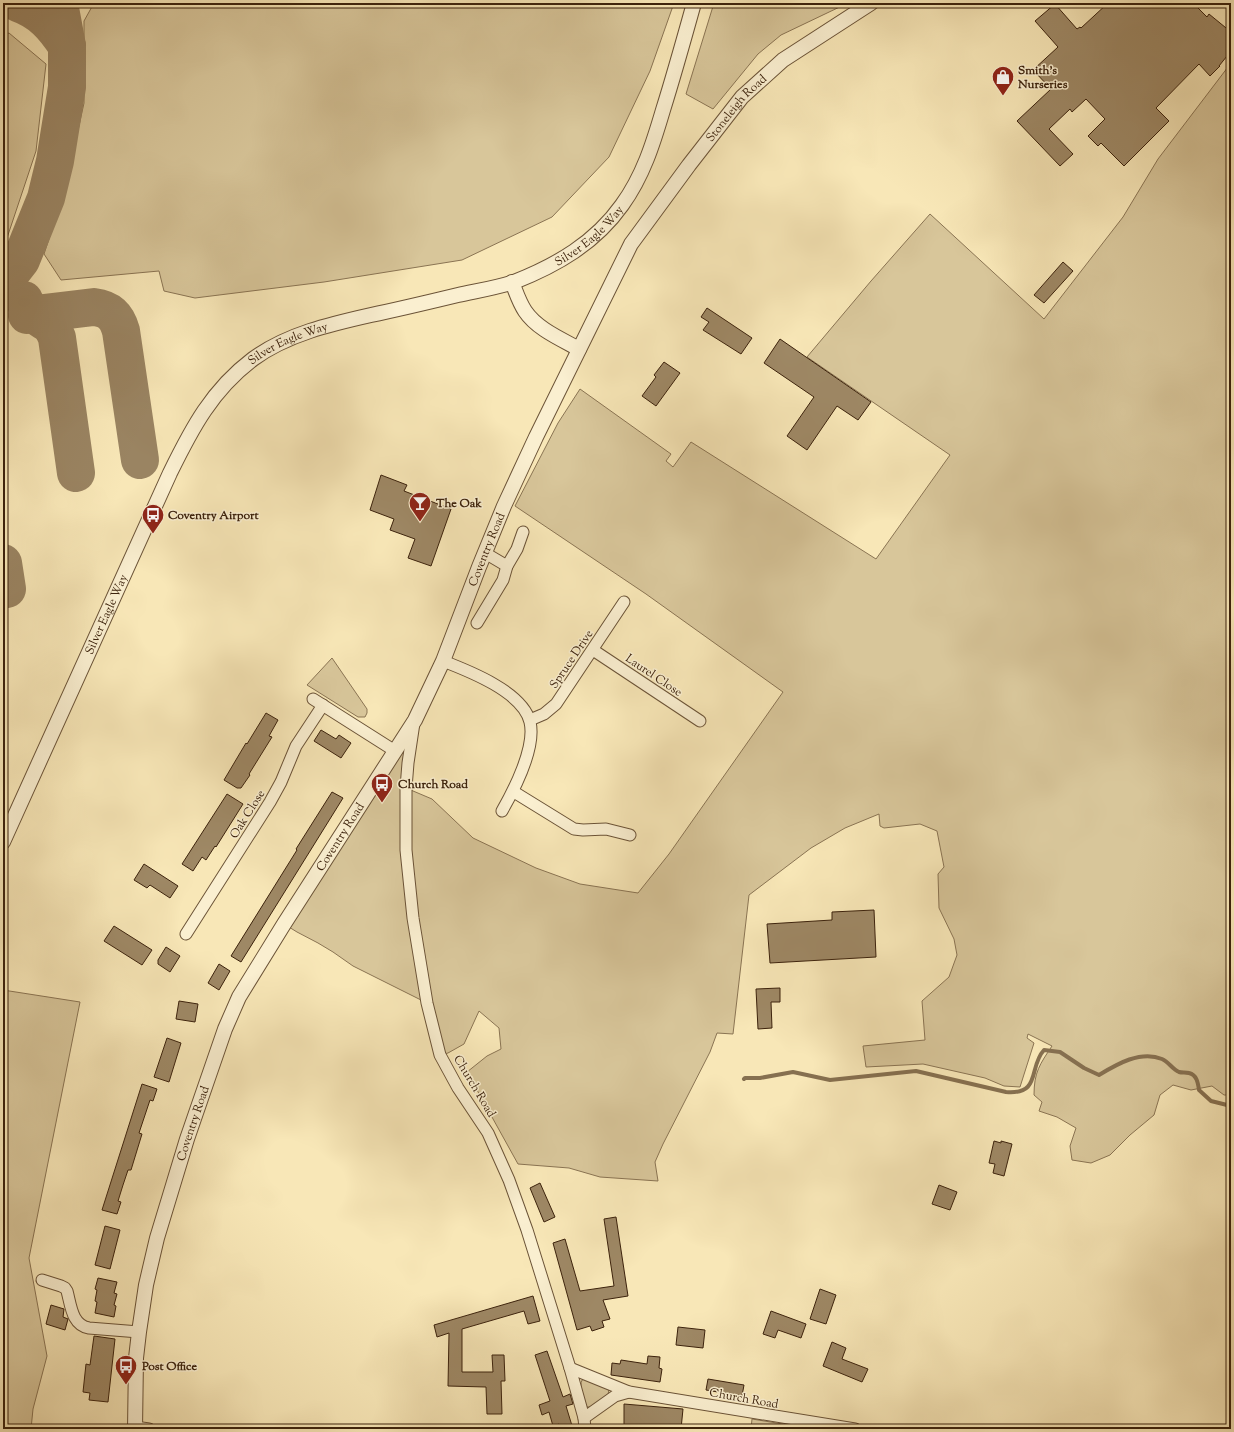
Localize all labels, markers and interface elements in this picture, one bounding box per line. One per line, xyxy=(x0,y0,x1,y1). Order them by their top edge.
place label: Smith's Nurseries xyxy=(1017,62,1068,94)
shop icon: Smith's Nurseries xyxy=(990,64,1016,97)
street label: Stoneleigh Road xyxy=(702,71,771,146)
street label: Silver Eagle Way xyxy=(551,202,628,271)
street label: Silver Eagle Way xyxy=(244,318,330,370)
bar icon: The Oak xyxy=(407,490,433,523)
place label: The Oak xyxy=(435,495,482,513)
bus stop icon: Coventry Airport xyxy=(140,502,166,535)
place label: Coventry Airport xyxy=(168,507,259,525)
street label: Coventry Road xyxy=(464,510,510,589)
street label: Silver Eagle Way xyxy=(81,572,133,658)
street label: Spruce Drive xyxy=(545,626,598,693)
street label: Laurel Close xyxy=(621,650,686,702)
bus stop icon: Church Road xyxy=(369,771,395,804)
place label: Church Road xyxy=(398,776,468,794)
street label: Oak Close xyxy=(226,786,270,842)
street label: Coventry Road xyxy=(312,799,370,875)
street label: Church Road xyxy=(448,1052,500,1121)
street label: Coventry Road xyxy=(173,1084,215,1163)
bus stop icon: Post Office xyxy=(113,1353,139,1386)
place label: Post Office xyxy=(141,1358,198,1376)
street label: Church Road xyxy=(708,1384,780,1414)

